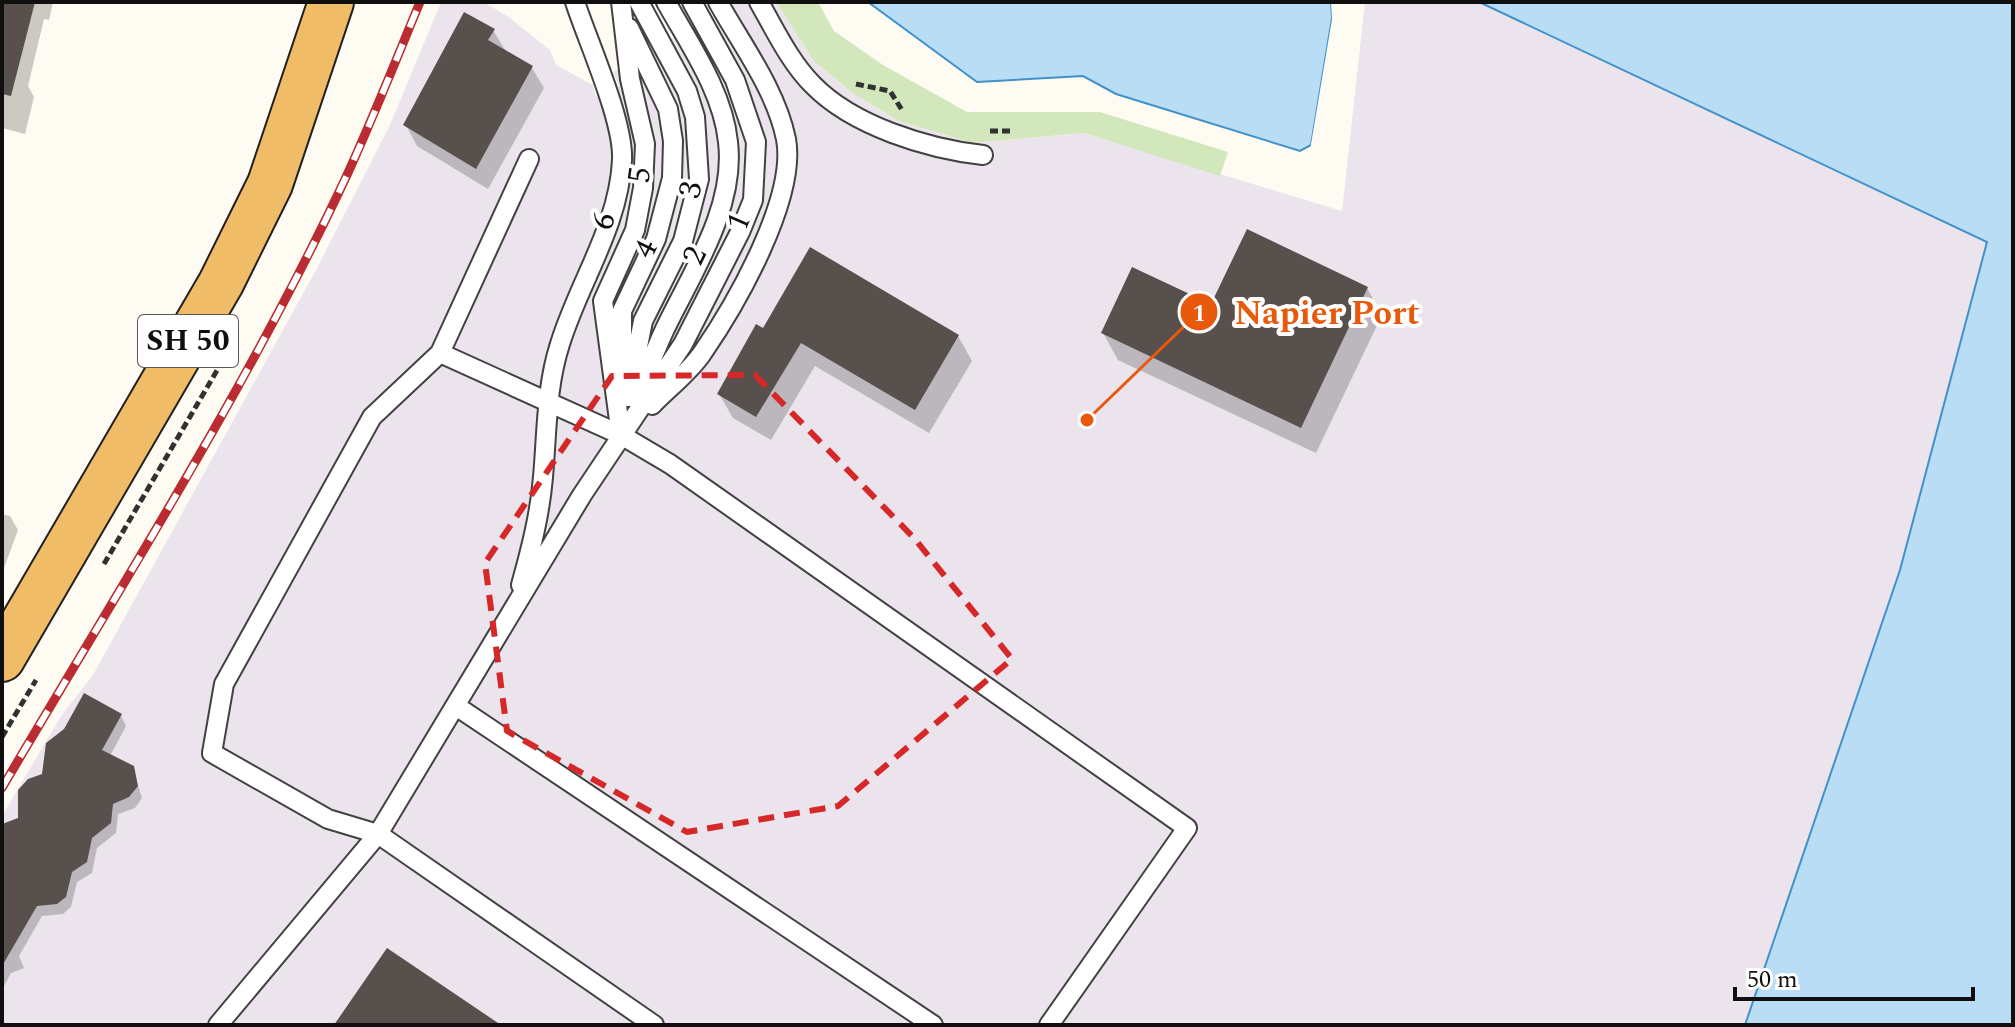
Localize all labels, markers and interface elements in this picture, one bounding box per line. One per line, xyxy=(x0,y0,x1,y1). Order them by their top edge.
street label: 5 xyxy=(615,164,665,186)
street label: 3 xyxy=(665,176,717,204)
street label: 1 xyxy=(713,205,765,239)
street label: 6 xyxy=(578,206,630,236)
street label: 4 xyxy=(620,231,672,267)
street label: 2 xyxy=(669,238,721,274)
callout: Napier Port xyxy=(1179,283,1436,341)
text: Napier Port xyxy=(1234,288,1420,340)
text: 1 xyxy=(1192,296,1206,332)
road number: SH 50 xyxy=(138,315,238,367)
scale bar xyxy=(1735,951,1973,1001)
text: 50 m xyxy=(1747,962,1798,998)

